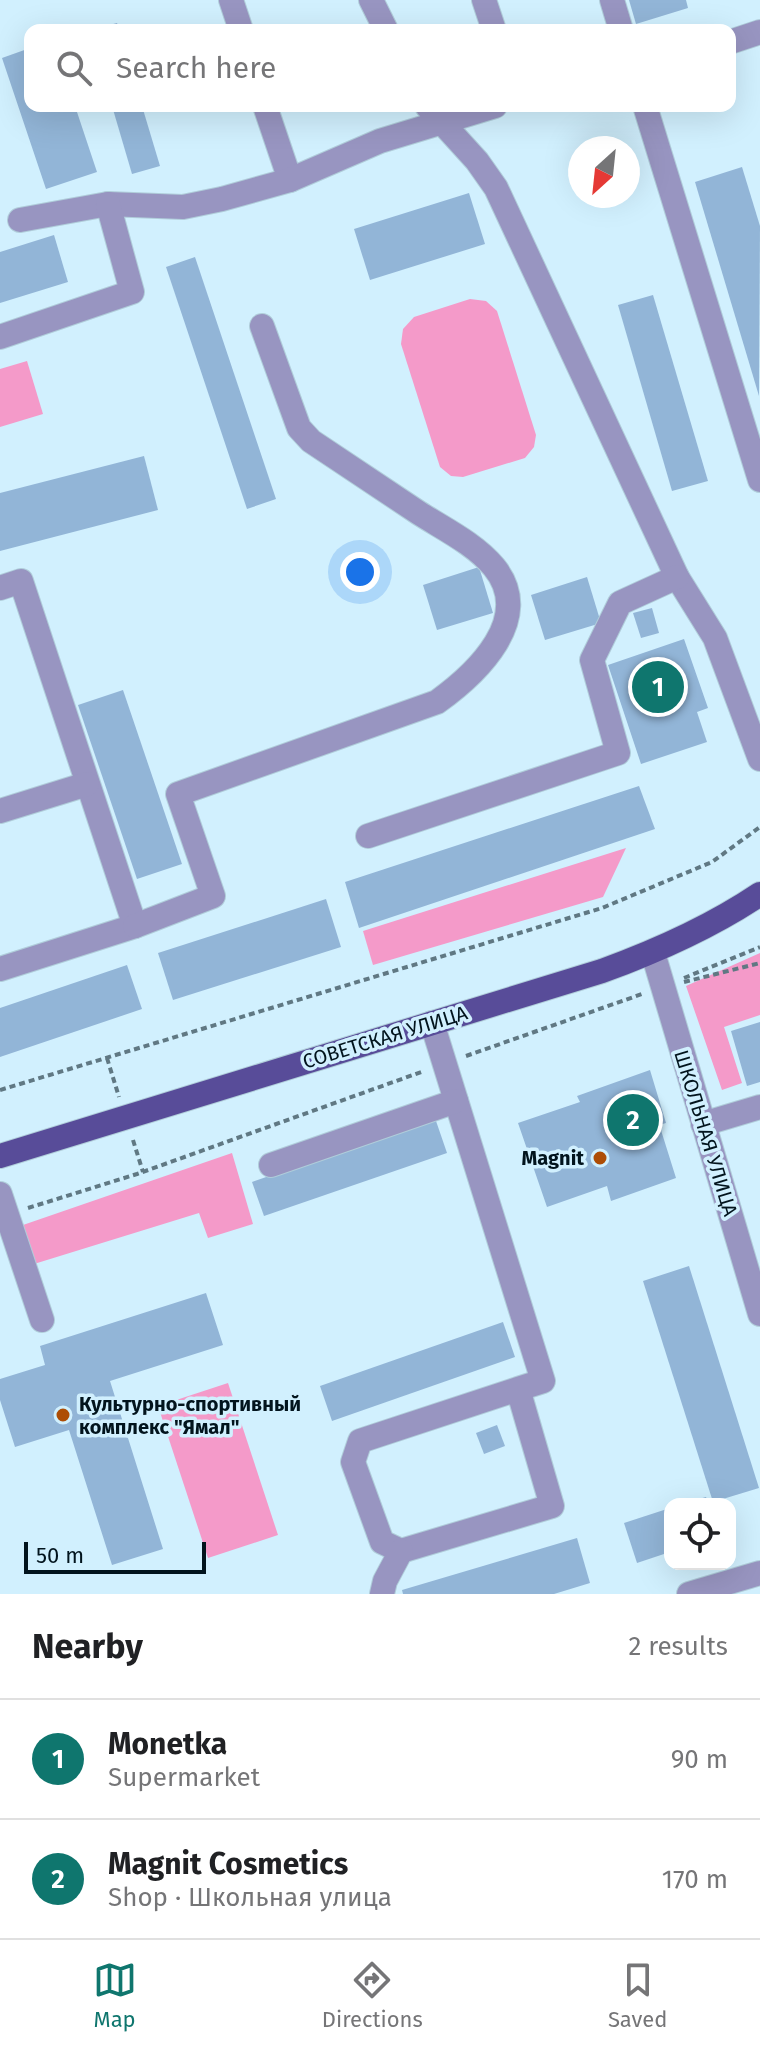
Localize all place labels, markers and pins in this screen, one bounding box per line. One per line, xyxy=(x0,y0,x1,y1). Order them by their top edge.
pin: 1 xyxy=(632,657,684,717)
pin: 2 xyxy=(607,1090,659,1150)
place label: Magnit xyxy=(522,1146,584,1170)
marker: Magnit xyxy=(591,1149,609,1167)
place label: Культурно-спортивный комплекс "Ямал" xyxy=(79,1392,301,1439)
marker: Культурно-спортивный комплекс "Ямал" xyxy=(54,1406,72,1424)

